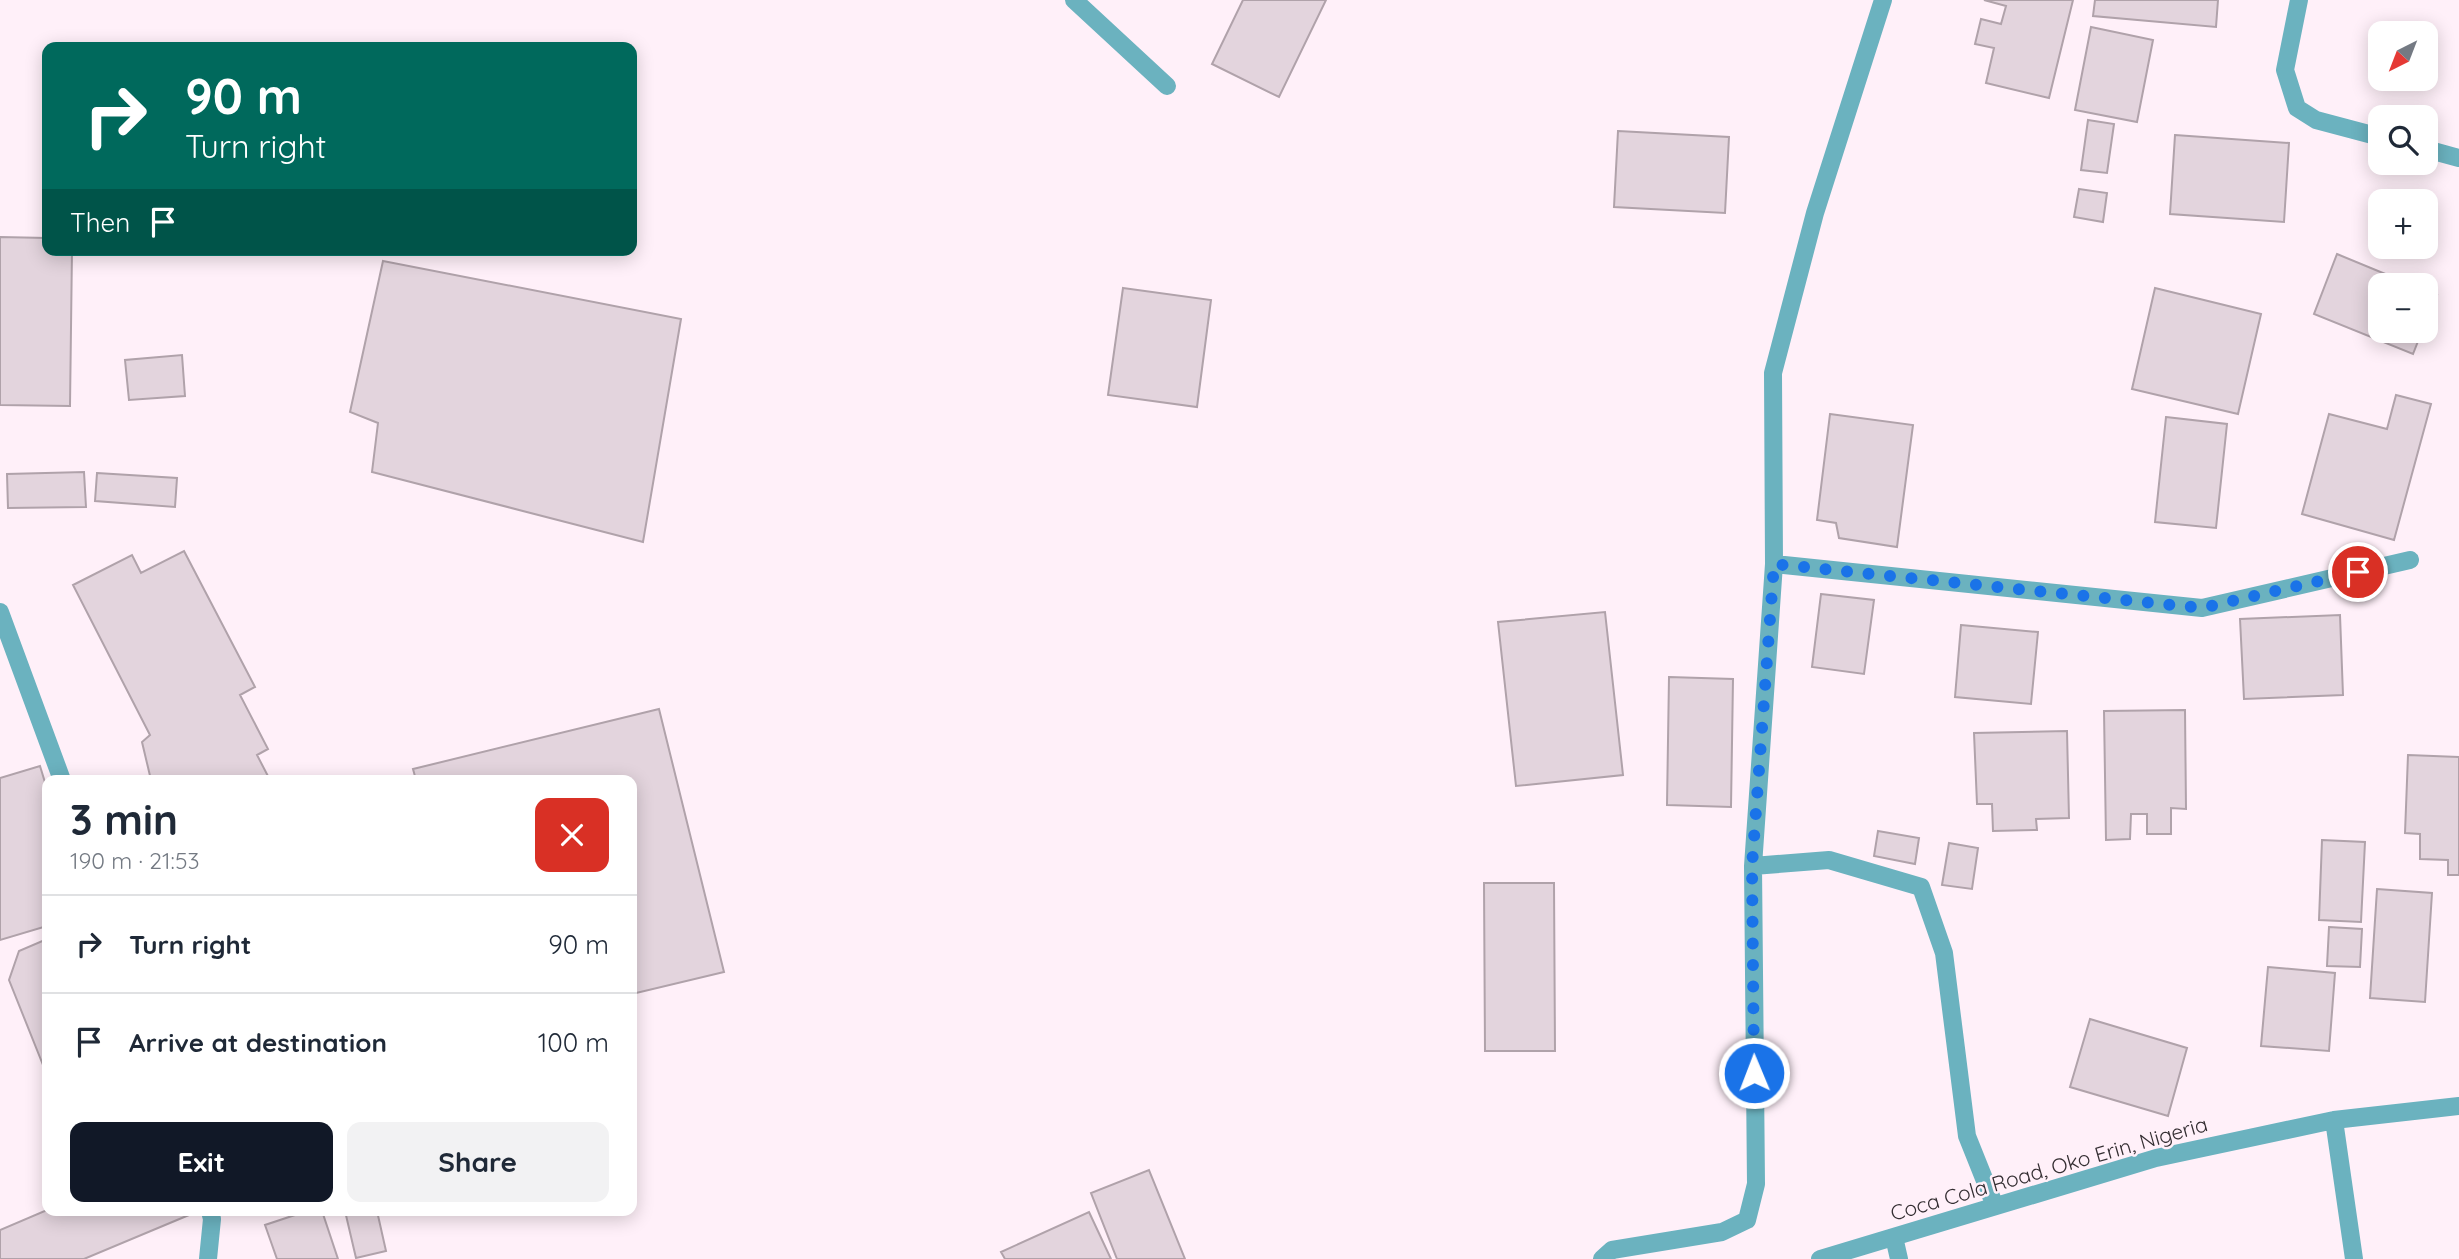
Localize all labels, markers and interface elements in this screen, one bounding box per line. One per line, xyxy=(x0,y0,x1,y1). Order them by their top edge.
north arrow xyxy=(2368,21,2438,91)
map controls xyxy=(2368,21,2438,343)
text: 90 m xyxy=(185,65,302,126)
icon: right xyxy=(70,70,161,161)
button: search xyxy=(2368,105,2438,175)
text: Turn right xyxy=(185,126,326,166)
button: + xyxy=(2368,189,2438,259)
icon: arrive xyxy=(144,203,182,241)
text: Then xyxy=(70,206,130,239)
button: − xyxy=(2368,273,2438,343)
pin xyxy=(2328,542,2388,602)
icon: arrive xyxy=(2339,553,2377,591)
text: 3 min xyxy=(70,793,178,846)
button: close xyxy=(535,798,609,872)
text: 190 m · 21:53 xyxy=(70,846,199,875)
icon: right xyxy=(70,925,108,963)
text: Turn right xyxy=(129,928,251,961)
text: 90 m xyxy=(548,928,609,961)
icon: arrive xyxy=(70,1023,108,1061)
text: Arrive at destination xyxy=(129,1026,387,1059)
text: 100 m xyxy=(538,1026,609,1059)
position arrow xyxy=(1717,1036,1791,1110)
street label: Coca Cola Road, Oko Erin, Nigeria xyxy=(1887,1110,2210,1226)
button: Exit xyxy=(70,1122,333,1202)
button: Share xyxy=(347,1122,609,1202)

